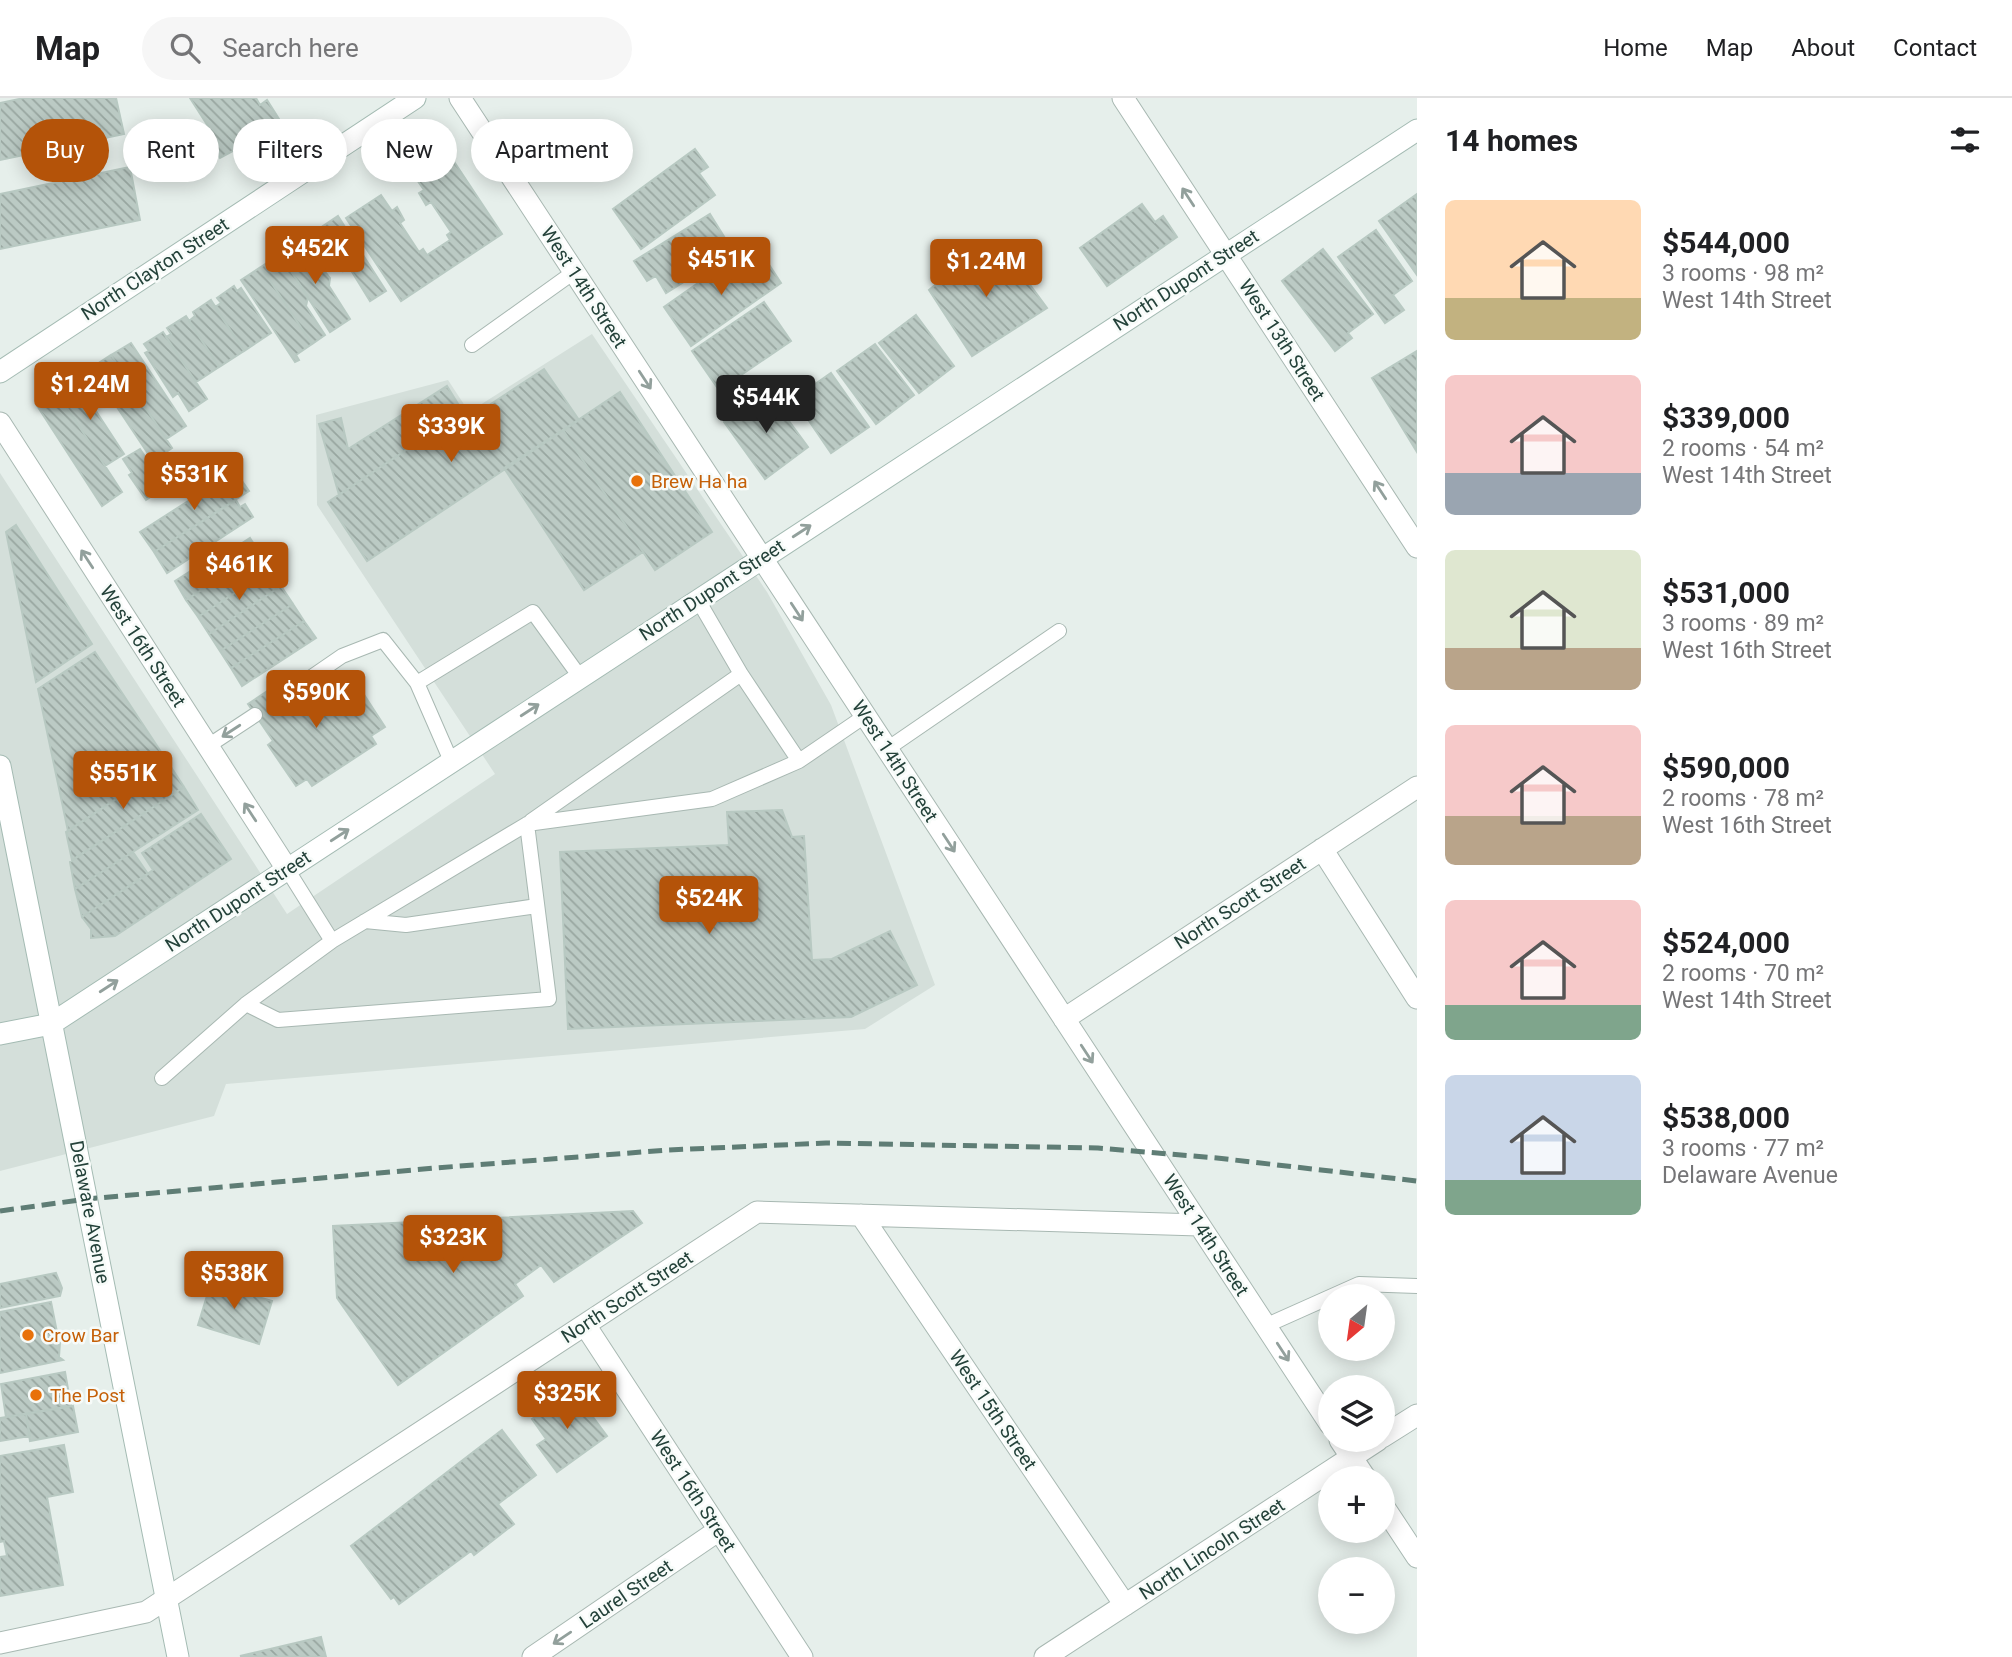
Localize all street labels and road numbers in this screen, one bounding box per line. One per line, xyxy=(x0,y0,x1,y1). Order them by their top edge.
street label: North Clayton Street xyxy=(77,213,233,325)
street label: West 14th Street xyxy=(536,222,632,352)
street label: North Dupont Street xyxy=(1109,224,1263,336)
street label: West 13th Street xyxy=(1234,275,1330,405)
street label: North Dupont Street xyxy=(635,534,789,646)
street label: West 16th Street xyxy=(95,581,191,711)
street label: West 14th Street xyxy=(847,696,943,826)
street label: North Dupont Street xyxy=(161,845,315,957)
street label: North Scott Street xyxy=(1170,852,1310,954)
street label: Delaware Avenue xyxy=(65,1138,115,1286)
street label: West 14th Street xyxy=(1158,1170,1254,1300)
street label: North Scott Street xyxy=(557,1246,697,1348)
street label: West 15th Street xyxy=(944,1345,1042,1475)
street label: West 16th Street xyxy=(645,1426,741,1556)
street label: North Lincoln Street xyxy=(1135,1493,1289,1605)
street label: Laurel Street xyxy=(575,1555,677,1633)

